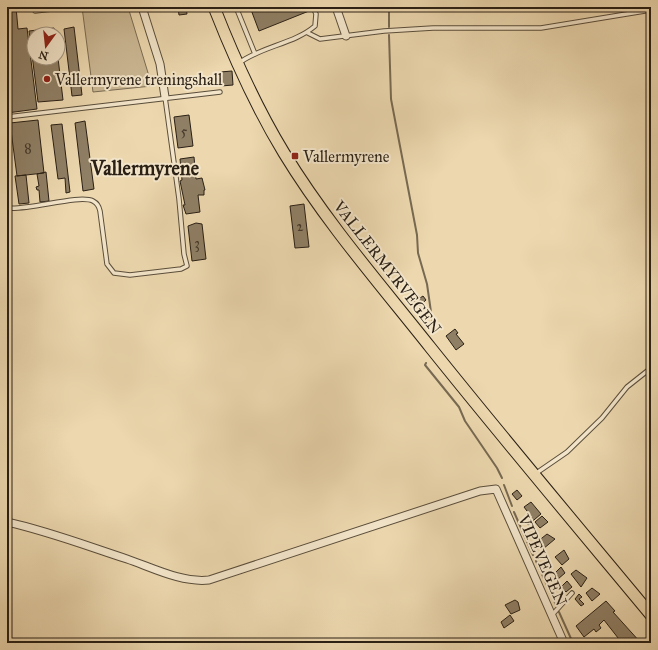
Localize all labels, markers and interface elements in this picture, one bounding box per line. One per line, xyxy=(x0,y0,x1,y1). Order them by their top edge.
north arrow xyxy=(26,26,66,66)
text: N xyxy=(37,48,50,63)
place label: Vallermyrene treningshall xyxy=(54,70,223,90)
marker: Vallermyrene treningshall xyxy=(42,74,52,84)
house number: 5 xyxy=(181,123,188,140)
house number: 8 xyxy=(24,140,32,157)
place label: Vallermyrene xyxy=(302,147,390,166)
marker: Vallermyrene xyxy=(290,151,300,161)
district label: Vallermyrene xyxy=(90,156,200,181)
street label: VALLERMYRVEGEN xyxy=(329,196,446,338)
house number: 2 xyxy=(297,218,304,235)
house number: 3 xyxy=(194,235,200,252)
street label: VIPEVEGEN xyxy=(514,511,571,609)

